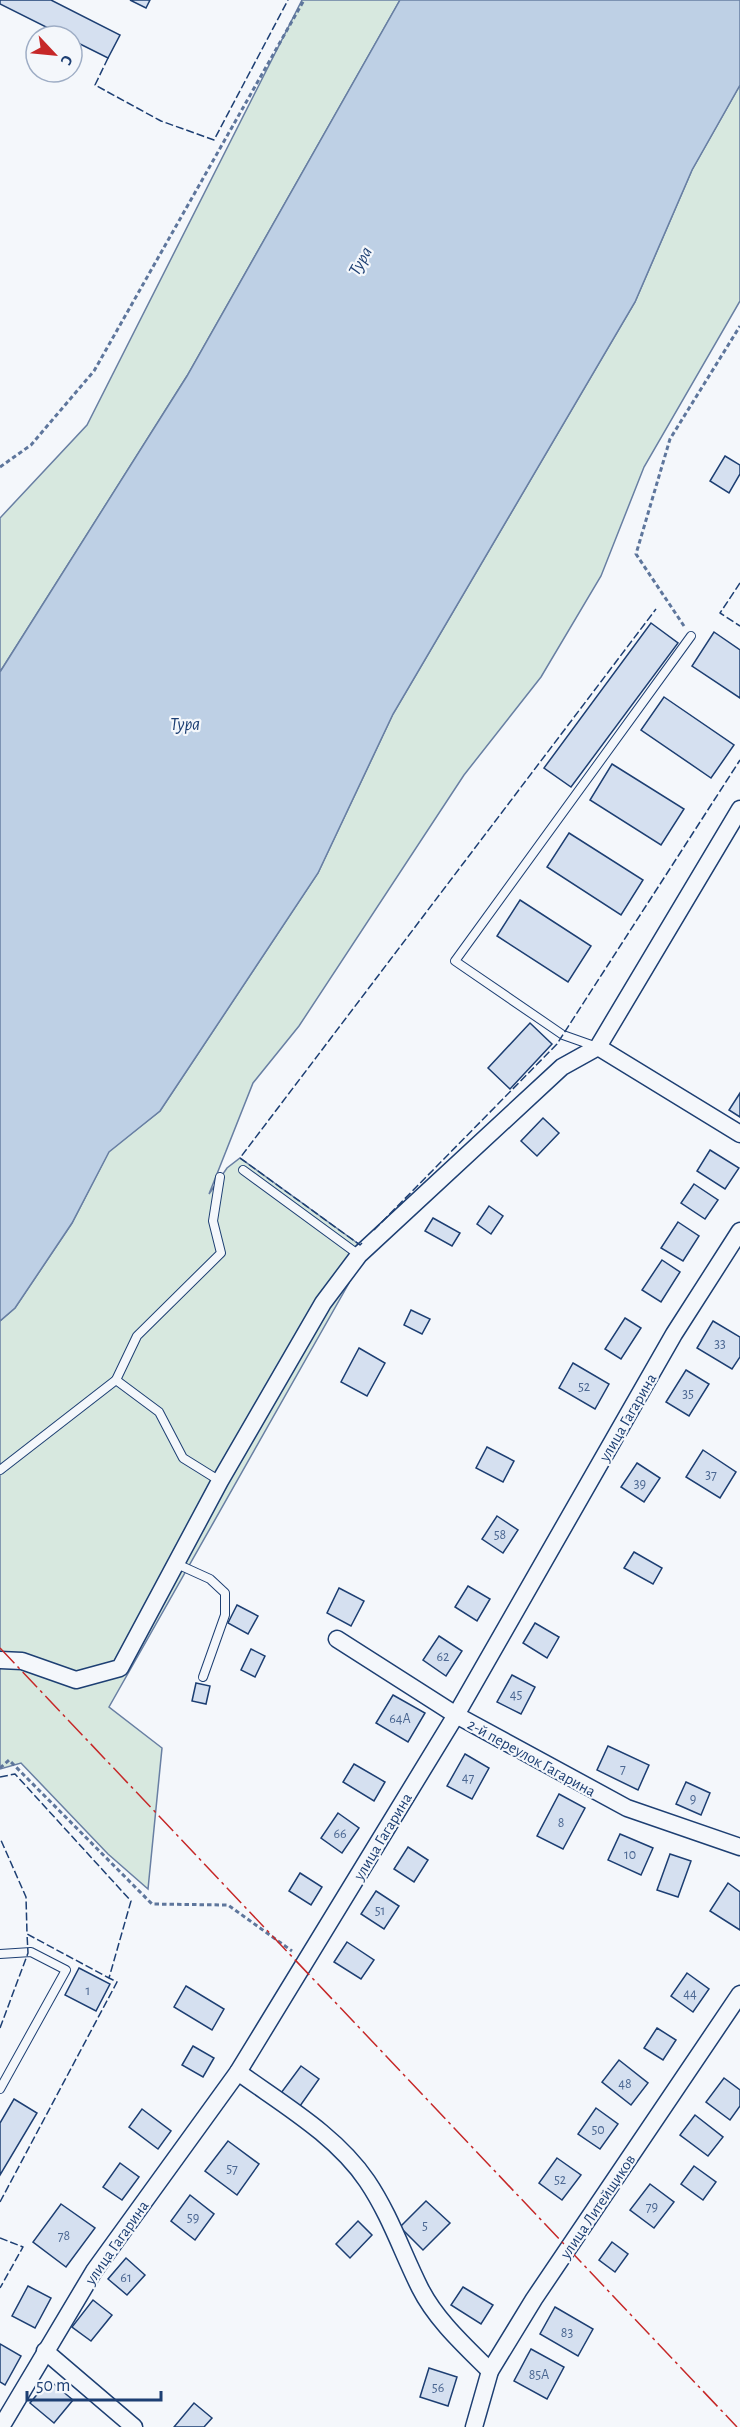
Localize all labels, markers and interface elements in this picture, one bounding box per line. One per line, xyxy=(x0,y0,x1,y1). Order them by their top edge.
north arrow xyxy=(24,24,84,84)
text: С xyxy=(57,53,76,68)
water label: Тура xyxy=(346,244,376,279)
water label: Тура xyxy=(170,716,200,734)
house number: 33 xyxy=(714,1337,726,1351)
street label: улица Гагарина xyxy=(596,1371,660,1465)
house number: 52 xyxy=(578,1380,590,1394)
house number: 35 xyxy=(682,1387,694,1401)
house number: 37 xyxy=(705,1468,717,1482)
house number: 39 xyxy=(634,1477,646,1491)
house number: 58 xyxy=(494,1528,506,1542)
house number: 62 xyxy=(437,1650,449,1664)
house number: 45 xyxy=(510,1688,522,1702)
house number: 64А xyxy=(389,1712,411,1726)
street label: 2-й переулок Гагарина xyxy=(464,1716,598,1801)
house number: 7 xyxy=(620,1762,626,1776)
house number: 47 xyxy=(462,1771,474,1785)
street label: улица Гагарина xyxy=(350,1790,416,1884)
house number: 9 xyxy=(690,1792,696,1806)
house number: 8 xyxy=(558,1816,564,1830)
house number: 66 xyxy=(333,1827,347,1841)
house number: 10 xyxy=(624,1848,636,1862)
house number: 51 xyxy=(375,1904,385,1918)
house number: 1 xyxy=(86,1984,90,1998)
house number: 44 xyxy=(683,1987,697,2001)
house number: 48 xyxy=(618,2077,632,2091)
house number: 50 xyxy=(591,2123,605,2137)
street label: улица Литейщиков xyxy=(557,2152,639,2263)
house number: 57 xyxy=(226,2162,238,2176)
house number: 52 xyxy=(554,2173,566,2187)
street label: улица Гагарина xyxy=(81,2198,152,2289)
house number: 79 xyxy=(646,2200,658,2214)
house number: 59 xyxy=(187,2211,199,2225)
house number: 5 xyxy=(422,2219,428,2233)
house number: 78 xyxy=(58,2229,70,2243)
house number: 61 xyxy=(120,2271,132,2285)
house number: 83 xyxy=(561,2326,573,2340)
scale bar xyxy=(27,2364,160,2402)
house number: 85А xyxy=(529,2368,549,2382)
text: 50 m xyxy=(36,2377,70,2395)
house number: 56 xyxy=(432,2381,444,2395)

